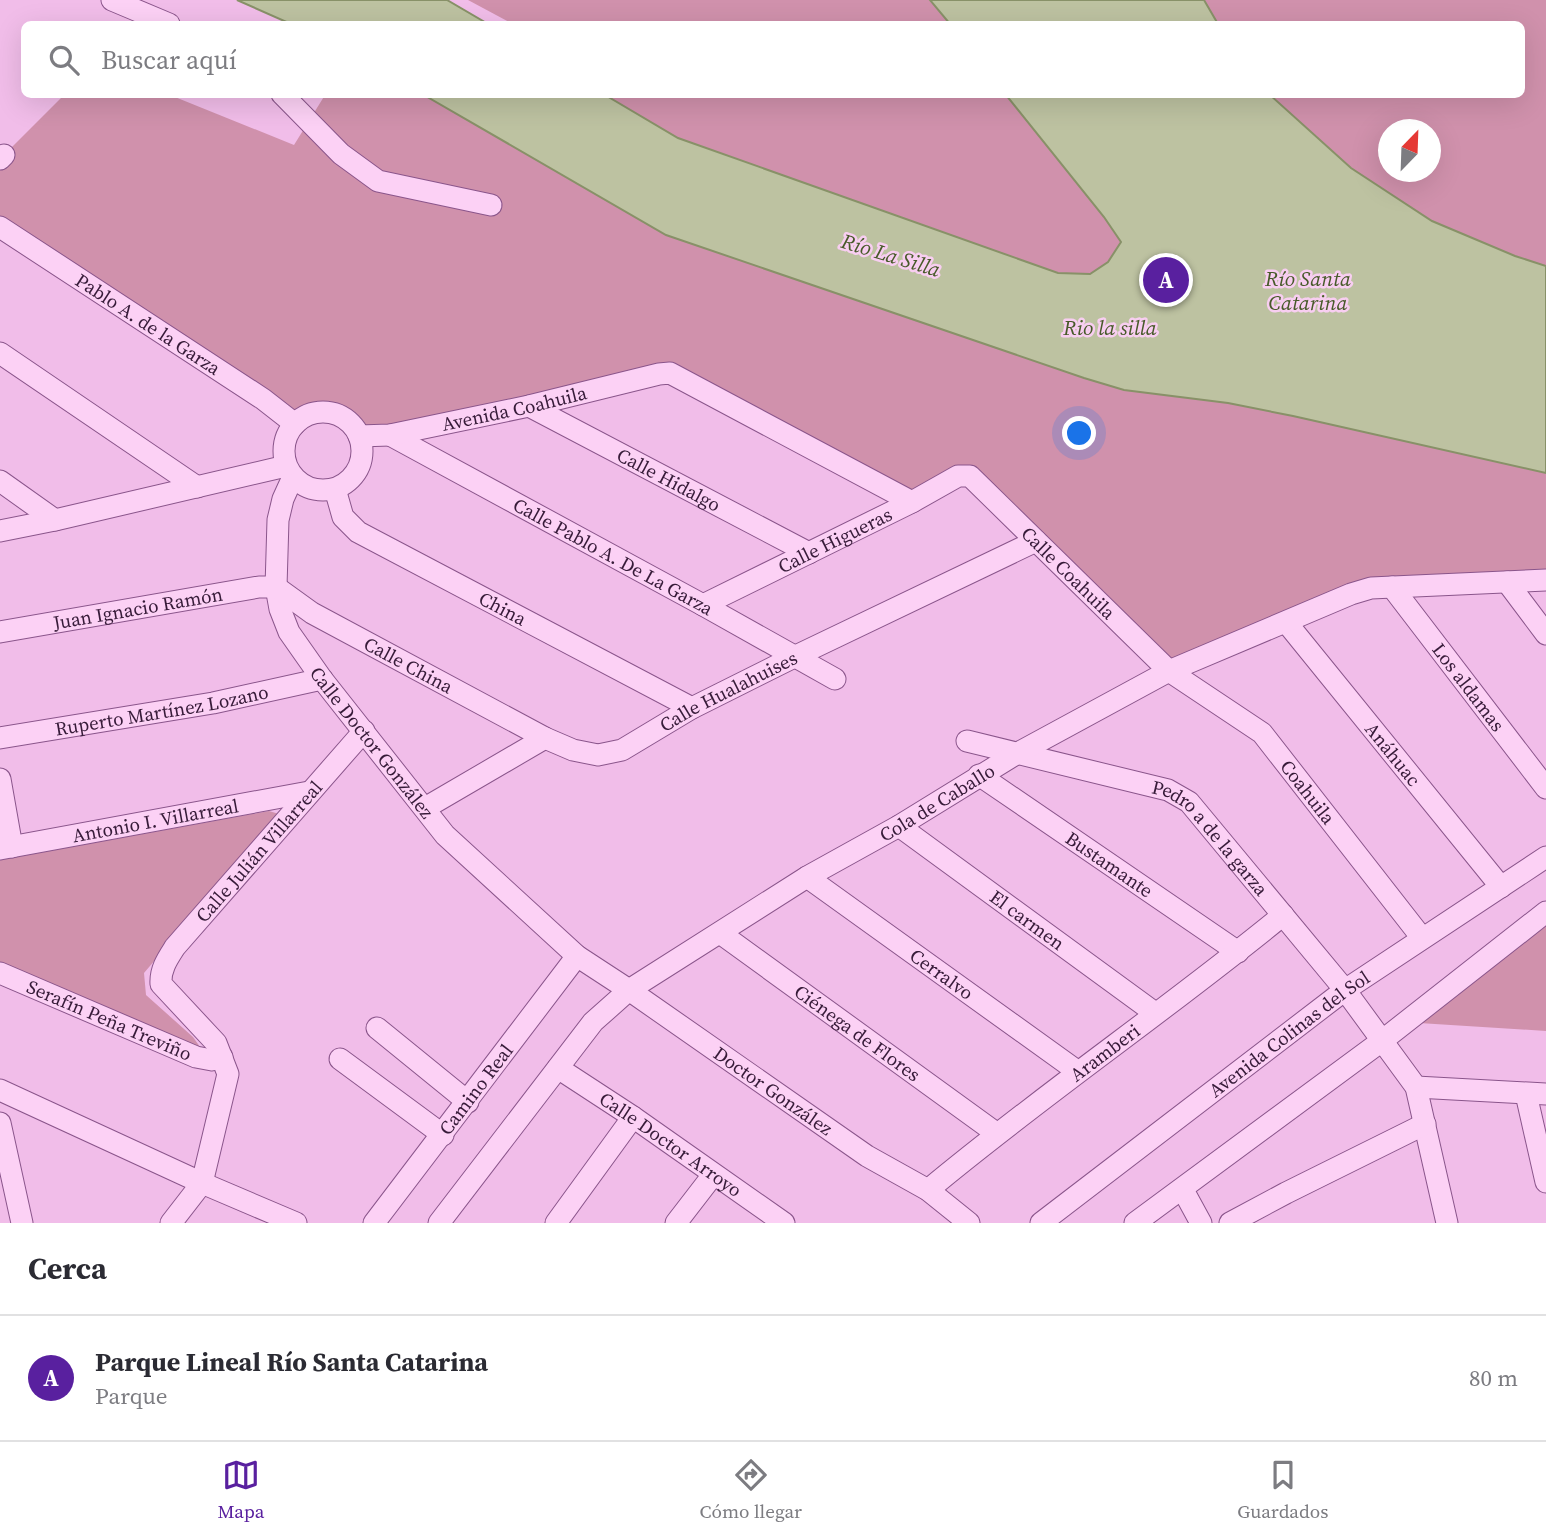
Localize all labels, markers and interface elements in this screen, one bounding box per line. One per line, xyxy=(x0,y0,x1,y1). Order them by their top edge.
search box xyxy=(21,21,1525,98)
icon: search xyxy=(45,41,83,79)
text: Buscar aquí xyxy=(101,42,237,78)
north arrow xyxy=(1378,119,1441,182)
water label: Río La Silla xyxy=(837,226,944,284)
pin: A xyxy=(1143,254,1189,306)
water label: Río Santa Catarina xyxy=(1264,264,1351,317)
street label: Pablo A. de la Garza xyxy=(71,267,226,381)
water label: Rio la silla xyxy=(1062,313,1157,342)
street label: Avenida Coahuila xyxy=(439,379,590,437)
your location xyxy=(1062,416,1096,450)
street label: Calle Hidalgo xyxy=(613,442,725,517)
street label: Calle Pablo A. De La Garza xyxy=(509,491,718,621)
street label: Calle Higueras xyxy=(773,501,896,579)
street label: Calle Coahuila xyxy=(1016,521,1122,625)
street label: Juan Ignacio Ramón xyxy=(50,581,225,636)
street label: China xyxy=(474,585,531,632)
street label: Calle China xyxy=(359,630,458,699)
street label: Los aldamas xyxy=(1426,637,1511,737)
street label: Calle Hualahuises xyxy=(655,644,802,738)
street label: Calle Doctor González xyxy=(304,661,440,824)
street label: Ruperto Martínez Lozano xyxy=(53,678,271,742)
street label: Anáhuac xyxy=(1359,717,1427,791)
street label: Coahuila xyxy=(1275,754,1342,830)
street label: Cola de Caballo xyxy=(874,757,1000,847)
street label: Pedro a de la garza xyxy=(1149,774,1275,901)
street label: Calle Julián Villarreal xyxy=(189,775,328,928)
street label: Antonio I. Villarreal xyxy=(70,792,241,848)
street label: Bustamante xyxy=(1061,825,1158,903)
street label: El carmen xyxy=(985,884,1070,956)
street label: Cerralvo xyxy=(905,942,979,1006)
street label: Avenida Colinas del Sol xyxy=(1203,964,1375,1103)
street label: Serafín Peña Treviño xyxy=(23,973,196,1067)
street label: Ciénega de Flores xyxy=(789,978,926,1087)
street label: Aramberi xyxy=(1064,1017,1145,1087)
street label: Camino Real xyxy=(433,1038,519,1140)
street label: Doctor González xyxy=(709,1040,838,1141)
street label: Calle Doctor Arroyo xyxy=(594,1086,747,1203)
text: Cerca xyxy=(28,1248,107,1289)
text: Parque Lineal Río Santa Catarina xyxy=(95,1344,488,1380)
text: A xyxy=(43,1362,59,1394)
text: 80 m xyxy=(1469,1362,1518,1394)
text: Parque xyxy=(95,1380,167,1412)
tab: Mapa xyxy=(218,1456,264,1524)
tab: Cómo llegar xyxy=(700,1456,802,1524)
tab: Guardados xyxy=(1237,1456,1328,1524)

